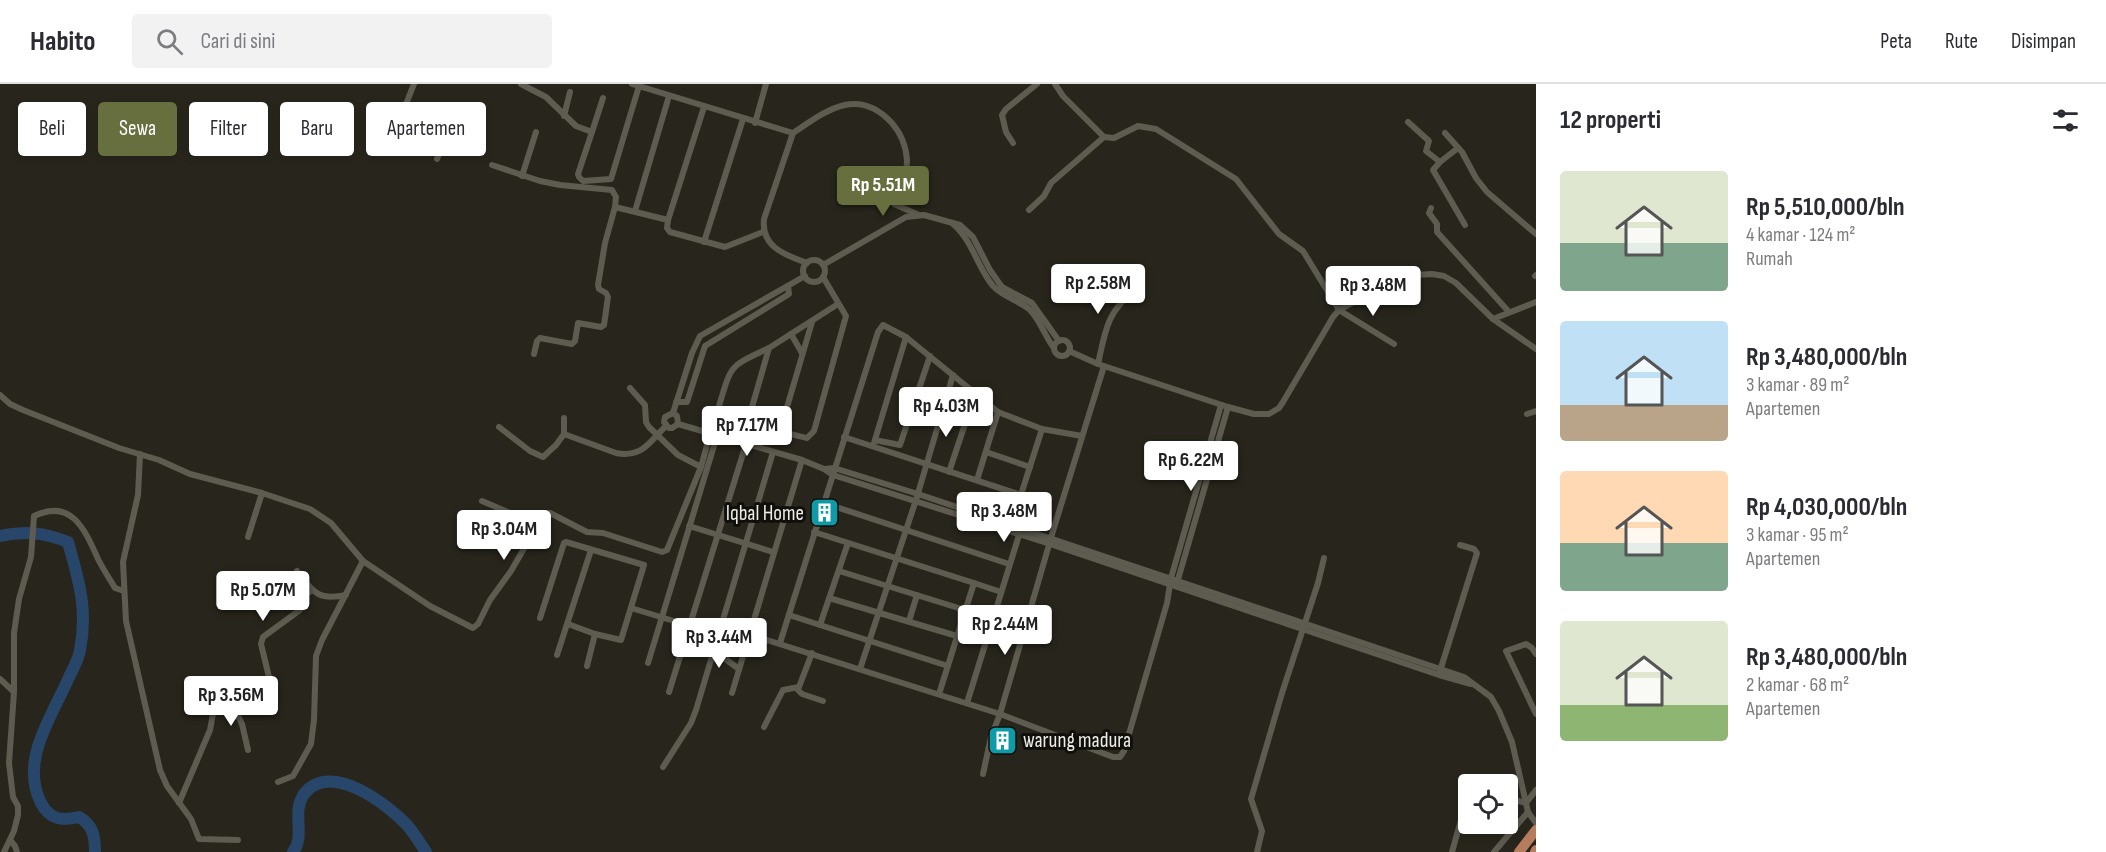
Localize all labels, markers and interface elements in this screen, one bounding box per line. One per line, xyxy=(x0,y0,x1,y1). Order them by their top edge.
search box xyxy=(132,14,552,68)
text: Habito xyxy=(30,25,96,58)
icon: search xyxy=(153,25,186,58)
text: Cari di sini xyxy=(201,28,275,55)
text: Peta xyxy=(1880,29,1912,54)
text: Rute xyxy=(1945,29,1978,54)
text: Disimpan xyxy=(2011,29,2076,54)
chip: Beli xyxy=(18,102,86,156)
chip: Sewa xyxy=(98,102,177,156)
chip: Filter xyxy=(189,102,268,156)
chip: Baru xyxy=(280,102,354,156)
chip: Apartemen xyxy=(366,102,486,156)
icon: filters xyxy=(2049,104,2082,137)
text: 12 properti xyxy=(1560,105,1661,136)
pin: Rp 5.51M xyxy=(821,166,945,217)
text: Rp 5.51M xyxy=(851,173,915,197)
text: Rp 5,510,000/bln xyxy=(1746,192,1905,223)
icon: home xyxy=(1608,195,1680,267)
text: 4 kamar · 124 m² xyxy=(1746,223,1855,247)
text: Rumah xyxy=(1746,247,1793,271)
pin: Rp 2.58M xyxy=(1036,264,1160,315)
pin: Rp 3.48M xyxy=(1311,266,1435,317)
text: Rp 2.58M xyxy=(1065,271,1131,295)
text: Rp 3.48M xyxy=(1340,273,1406,297)
text: Rp 3,480,000/bln xyxy=(1746,342,1907,373)
icon: home xyxy=(1608,345,1680,417)
text: 3 kamar · 89 m² xyxy=(1746,373,1849,397)
pin: Rp 4.03M xyxy=(884,387,1008,438)
text: Rp 4.03M xyxy=(913,394,979,418)
text: Apartemen xyxy=(1746,397,1820,421)
pin: Rp 7.17M xyxy=(685,406,809,457)
text: Rp 7.17M xyxy=(716,413,778,437)
pin: Rp 6.22M xyxy=(1129,441,1253,492)
text: Rp 6.22M xyxy=(1158,448,1224,472)
pin: Rp 3.48M xyxy=(942,492,1066,543)
text: Rp 4,030,000/bln xyxy=(1746,492,1907,523)
icon: home xyxy=(1608,495,1680,567)
building icon: Iqbal Home xyxy=(809,497,841,529)
text: Rp 3.48M xyxy=(971,499,1037,523)
place label: Iqbal Home xyxy=(726,501,804,526)
pin: Rp 3.04M xyxy=(442,510,566,561)
text: Rp 3.04M xyxy=(471,517,537,541)
text: 3 kamar · 95 m² xyxy=(1746,523,1849,547)
text: Apartemen xyxy=(1746,547,1820,571)
pin: Rp 5.07M xyxy=(201,571,325,622)
text: Rp 5.07M xyxy=(230,578,296,602)
pin: Rp 2.44M xyxy=(943,605,1067,656)
text: Rp 2.44M xyxy=(972,612,1038,636)
pin: Rp 3.44M xyxy=(657,618,781,669)
text: Rp 3.44M xyxy=(686,625,752,649)
text: Rp 3,480,000/bln xyxy=(1746,642,1907,673)
icon: home xyxy=(1608,645,1680,717)
text: 2 kamar · 68 m² xyxy=(1746,673,1849,697)
pin: Rp 3.56M xyxy=(169,676,293,727)
text: Rp 3.56M xyxy=(198,683,264,707)
text: Apartemen xyxy=(1746,697,1820,721)
building icon: warung madura xyxy=(986,724,1018,756)
place label: warung madura xyxy=(1023,728,1131,753)
map controls xyxy=(1458,774,1518,834)
button: locate xyxy=(1458,774,1518,834)

